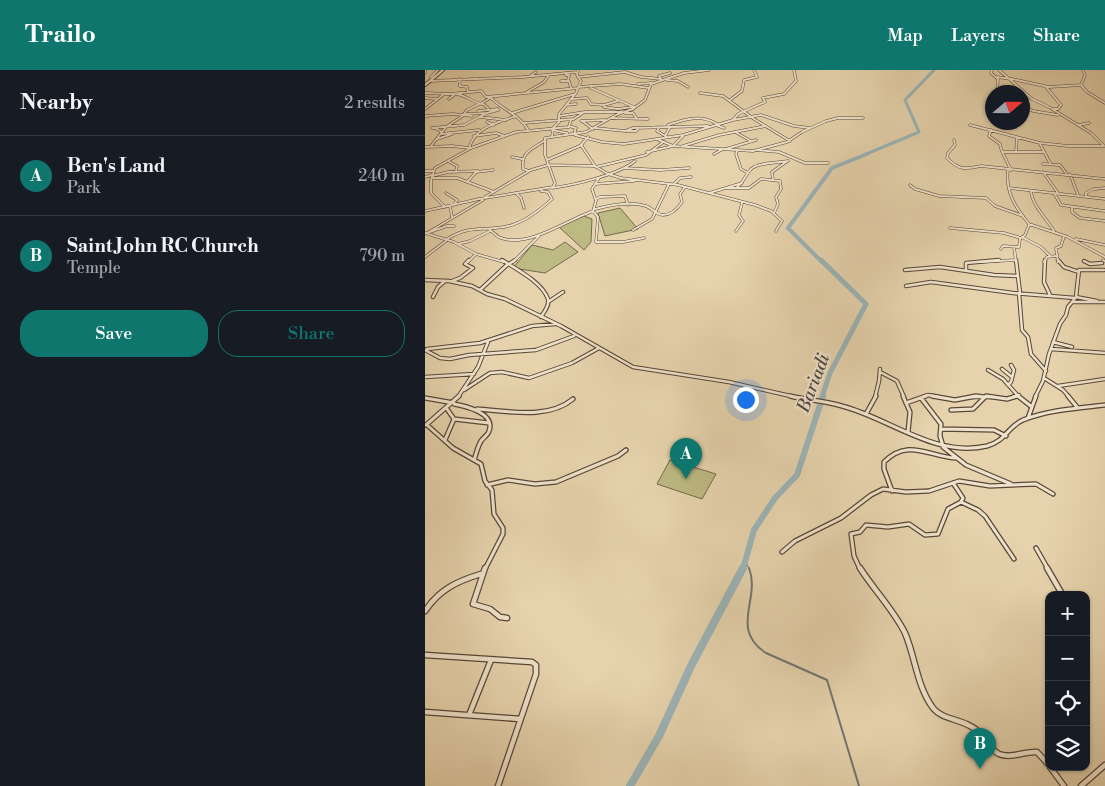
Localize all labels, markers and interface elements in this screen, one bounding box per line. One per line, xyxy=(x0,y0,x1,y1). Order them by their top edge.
text: Trailo xyxy=(25,20,96,50)
text: Map xyxy=(888,24,923,47)
text: Layers xyxy=(951,24,1005,47)
text: Share xyxy=(1033,24,1080,47)
north arrow xyxy=(985,85,1030,130)
text: Nearby xyxy=(20,90,93,116)
text: 2 results xyxy=(344,93,405,113)
text: Ben's Land xyxy=(67,154,166,178)
text: A xyxy=(30,166,42,186)
text: 240 m xyxy=(358,166,405,186)
text: Park xyxy=(67,178,100,198)
text: Saint John RC Church xyxy=(67,234,259,258)
text: B xyxy=(30,246,42,266)
text: 790 m xyxy=(360,246,405,266)
text: Temple xyxy=(67,258,121,278)
button: Save xyxy=(20,310,208,357)
button: Share xyxy=(218,310,405,357)
water label: Bariadi xyxy=(791,350,835,417)
your location xyxy=(733,387,759,413)
pin: A xyxy=(670,438,702,479)
map controls xyxy=(1045,591,1090,771)
button: + xyxy=(1045,591,1090,636)
button: − xyxy=(1045,636,1090,681)
button: locate xyxy=(1045,681,1090,726)
button: layers xyxy=(1045,726,1090,771)
pin: B xyxy=(964,728,996,769)

